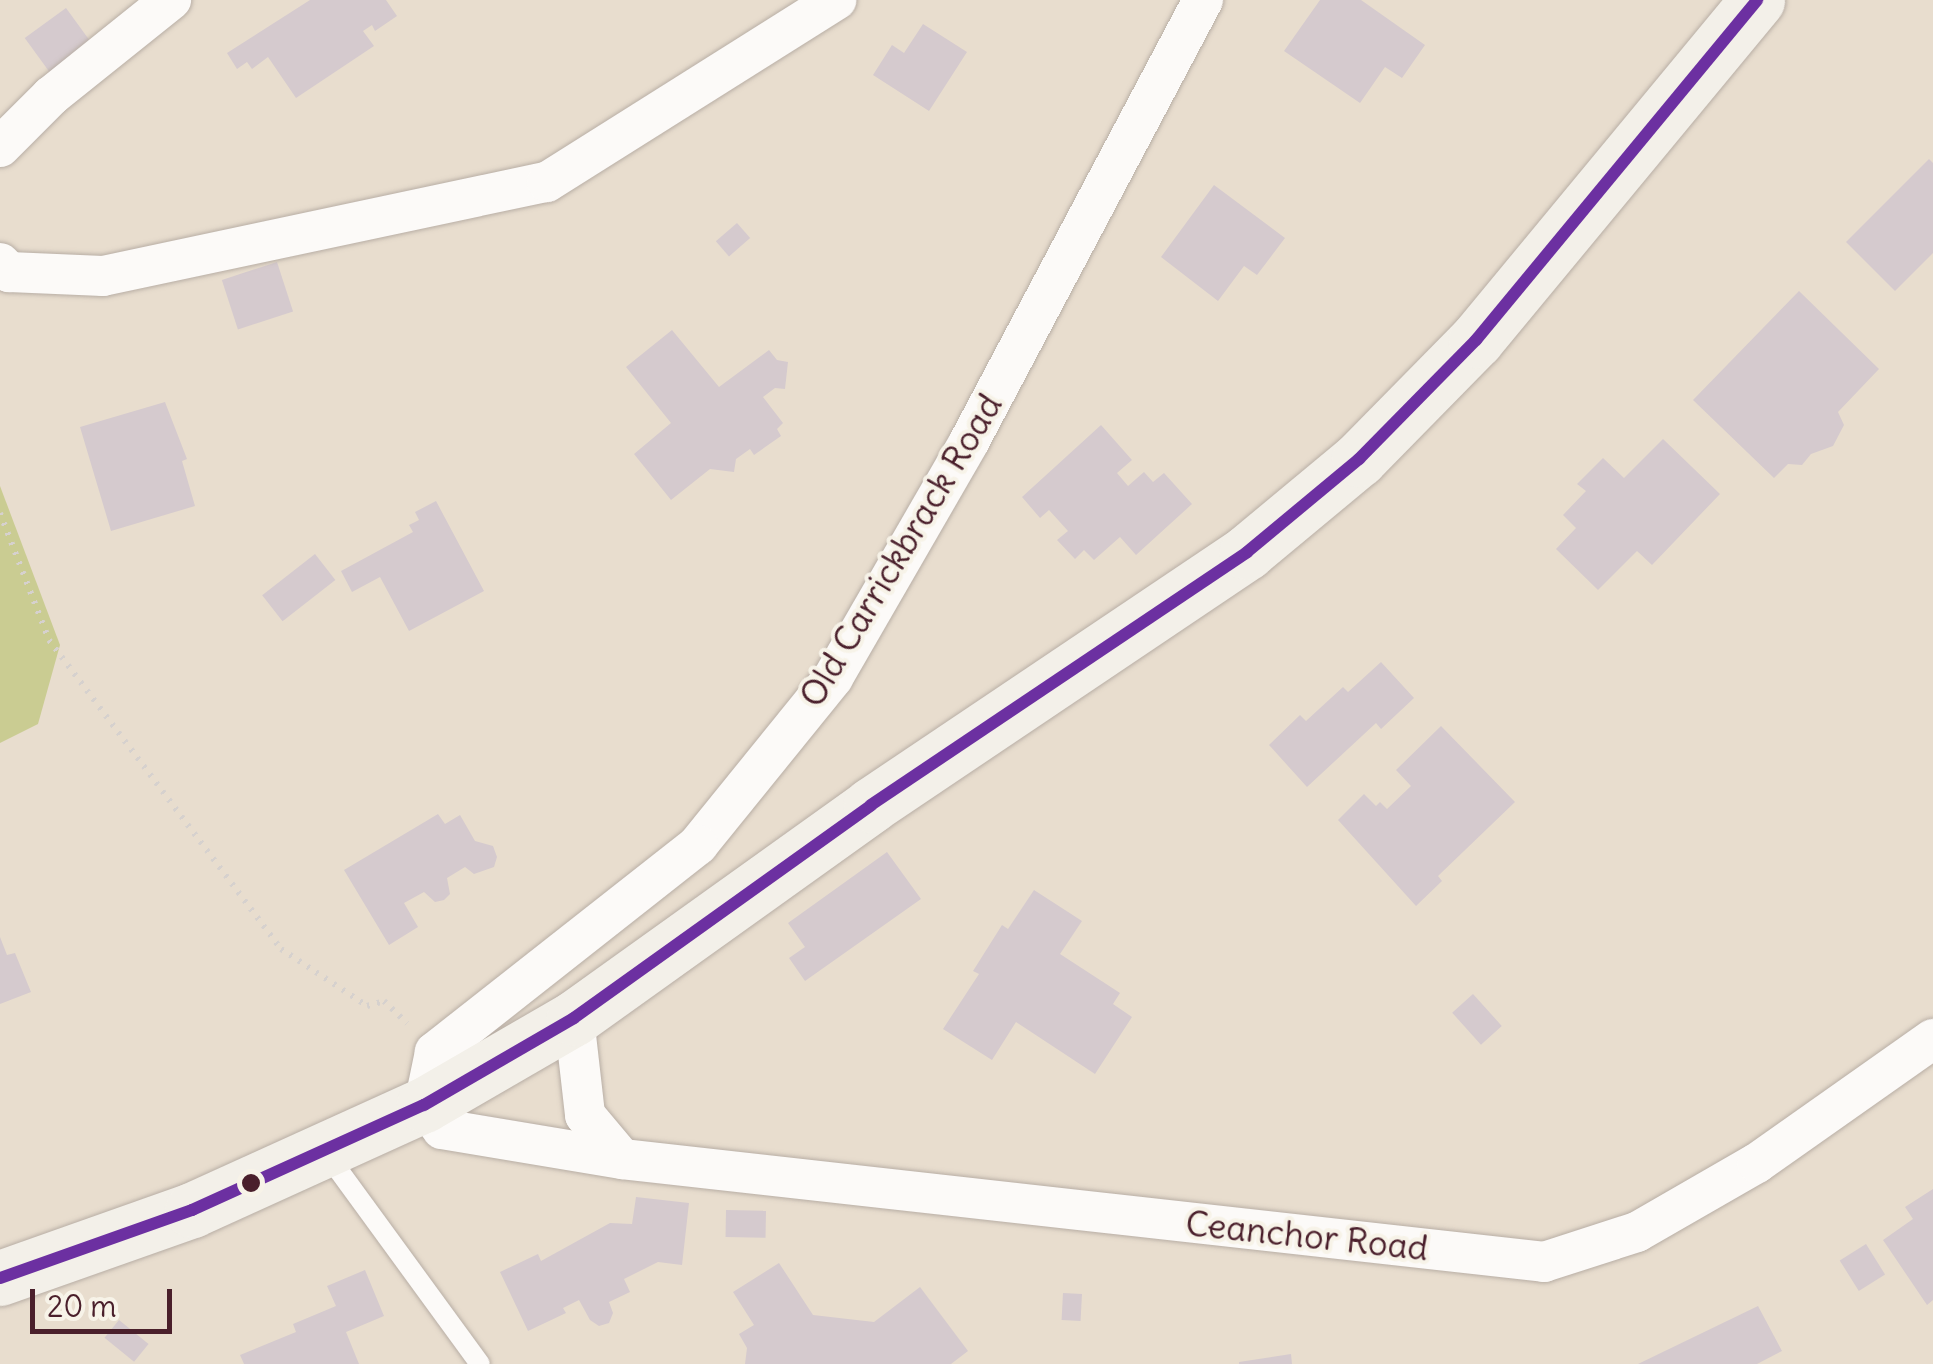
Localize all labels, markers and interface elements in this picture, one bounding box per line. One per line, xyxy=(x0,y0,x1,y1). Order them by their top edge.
street label: Old Carrickbrack Road xyxy=(790,386,1010,714)
unlabelled marker xyxy=(241,1173,261,1193)
street label: Ceanchor Road xyxy=(1184,1201,1430,1269)
scale bar xyxy=(35,1269,178,1331)
text: 20 m xyxy=(47,1287,117,1325)

